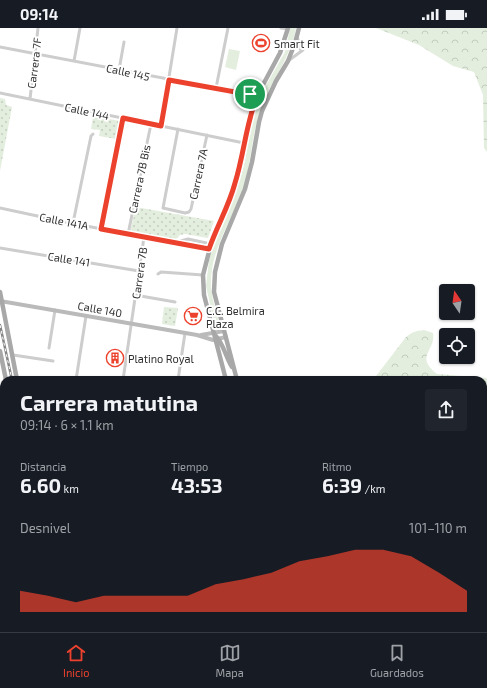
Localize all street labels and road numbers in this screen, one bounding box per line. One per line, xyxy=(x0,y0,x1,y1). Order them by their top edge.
street label: Carrera 7F xyxy=(24,37,44,89)
street label: Calle 145 xyxy=(105,61,151,83)
street label: Calle 144 xyxy=(64,100,111,122)
street label: Carrera 7B Bis xyxy=(125,143,153,215)
street label: Carrera 7A xyxy=(186,147,210,201)
street label: Calle 141A xyxy=(38,210,90,232)
street label: Carrera 7B xyxy=(129,246,149,300)
street label: Calle 141 xyxy=(47,249,91,269)
street label: Calle 140 xyxy=(77,299,123,319)

